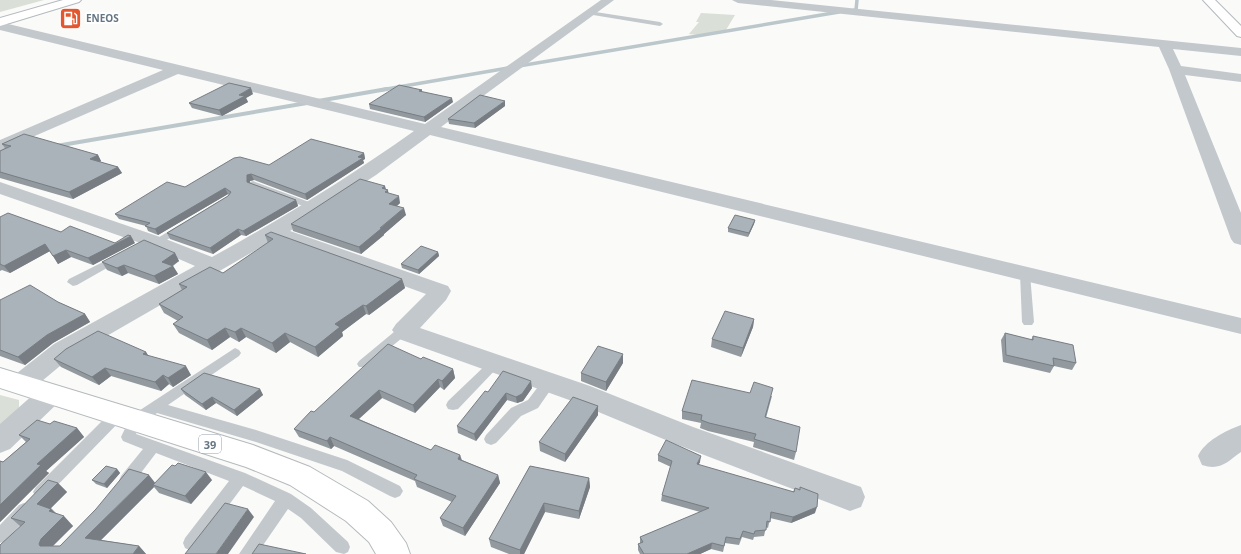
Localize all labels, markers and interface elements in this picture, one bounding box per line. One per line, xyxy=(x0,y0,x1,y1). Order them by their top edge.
fuel station icon: ENEOS xyxy=(57,5,83,31)
place label: ENEOS xyxy=(86,11,119,25)
road number: 39 xyxy=(199,435,221,453)

